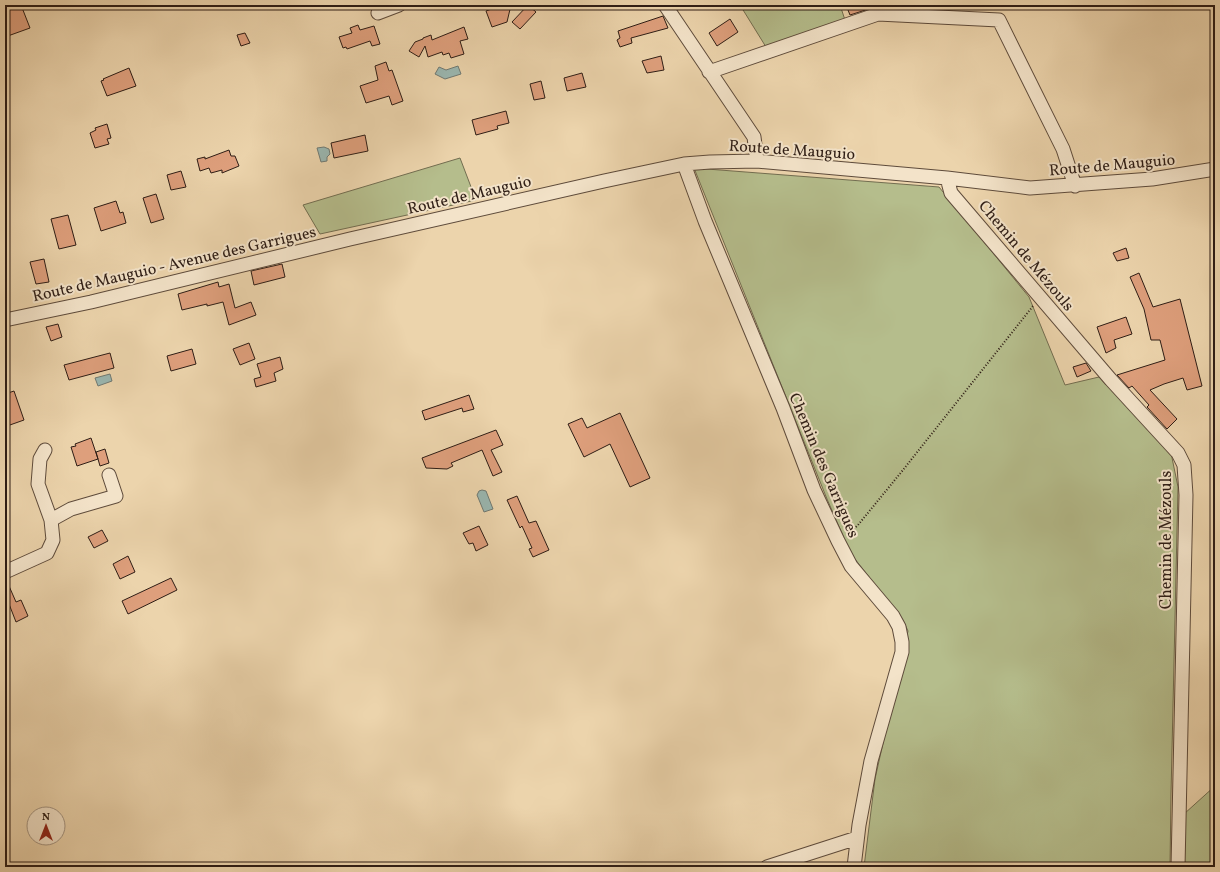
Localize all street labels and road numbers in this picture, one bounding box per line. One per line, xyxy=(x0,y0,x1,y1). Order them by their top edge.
street label: Route de Mauguio xyxy=(728,136,856,166)
street label: Route de Mauguio xyxy=(1048,150,1176,182)
street label: Route de Mauguio xyxy=(405,171,534,221)
street label: Chemin de Mézouls xyxy=(973,196,1078,316)
street label: Route de Mauguio - Avenue des Garrigues xyxy=(30,221,319,308)
street label: Chemin des Garrigues xyxy=(783,390,864,542)
street label: Chemin de Mézouls xyxy=(1156,471,1178,609)

